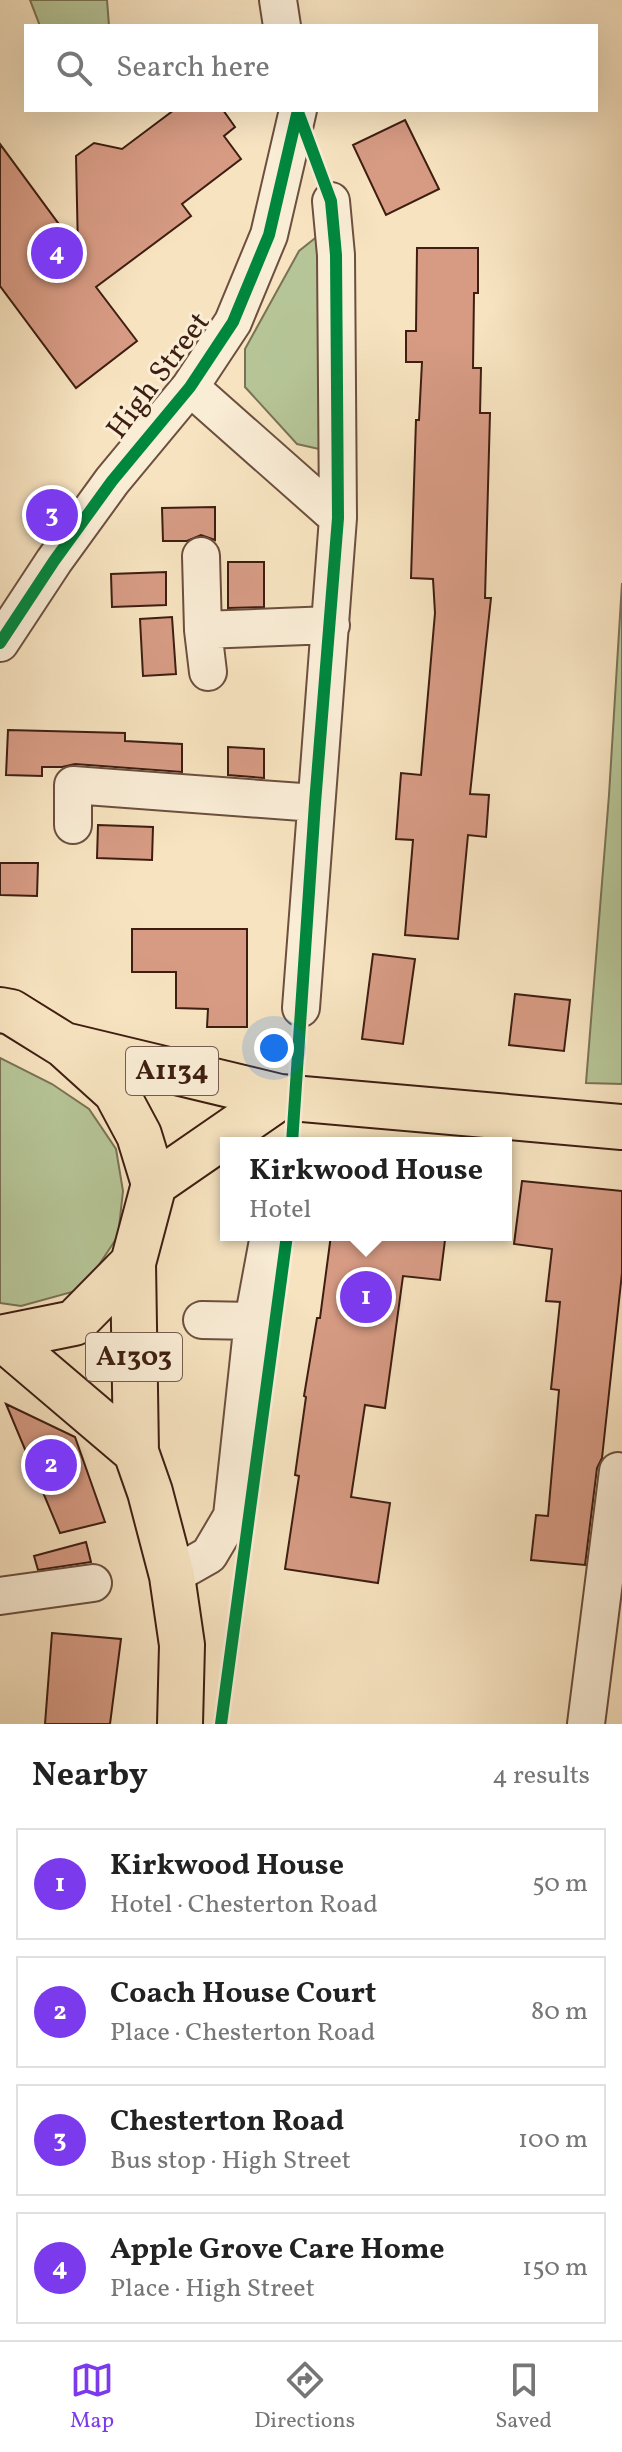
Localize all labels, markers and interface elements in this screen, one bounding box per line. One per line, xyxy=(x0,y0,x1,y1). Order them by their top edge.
search box xyxy=(24,24,598,112)
icon: search xyxy=(52,46,96,90)
text: Search here xyxy=(116,47,270,89)
pin: 4 xyxy=(31,223,83,283)
street label: High Street xyxy=(97,304,221,448)
pin: 3 xyxy=(26,485,78,545)
your location xyxy=(254,1028,294,1068)
road number: A1134 xyxy=(126,1047,218,1095)
popup xyxy=(220,1137,512,1241)
text: Kirkwood House xyxy=(249,1150,483,1192)
text: Hotel xyxy=(249,1192,311,1228)
pin: 1 xyxy=(340,1267,392,1327)
road number: A1303 xyxy=(86,1333,182,1381)
pin: 2 xyxy=(25,1435,77,1495)
text: Nearby xyxy=(32,1753,148,1800)
text: 4 results xyxy=(492,1758,590,1794)
text: Kirkwood House xyxy=(110,1845,344,1887)
text: 1 xyxy=(55,1866,65,1902)
text: 50 m xyxy=(532,1866,588,1902)
text: Hotel · Chesterton Road xyxy=(110,1887,378,1923)
text: Coach House Court xyxy=(110,1973,376,2015)
text: 2 xyxy=(53,1994,67,2030)
text: 80 m xyxy=(531,1994,588,2030)
text: Place · Chesterton Road xyxy=(110,2015,375,2051)
text: Chesterton Road xyxy=(110,2101,344,2143)
text: 3 xyxy=(53,2122,67,2158)
text: 100 m xyxy=(518,2122,588,2158)
text: Bus stop · High Street xyxy=(110,2143,351,2179)
text: Apple Grove Care Home xyxy=(110,2229,445,2271)
text: 4 xyxy=(52,2250,68,2286)
text: 150 m xyxy=(522,2250,588,2286)
text: Place · High Street xyxy=(110,2271,315,2307)
tab: Map xyxy=(70,2358,114,2437)
tab: Directions xyxy=(254,2358,355,2437)
tab: Saved xyxy=(495,2358,552,2437)

